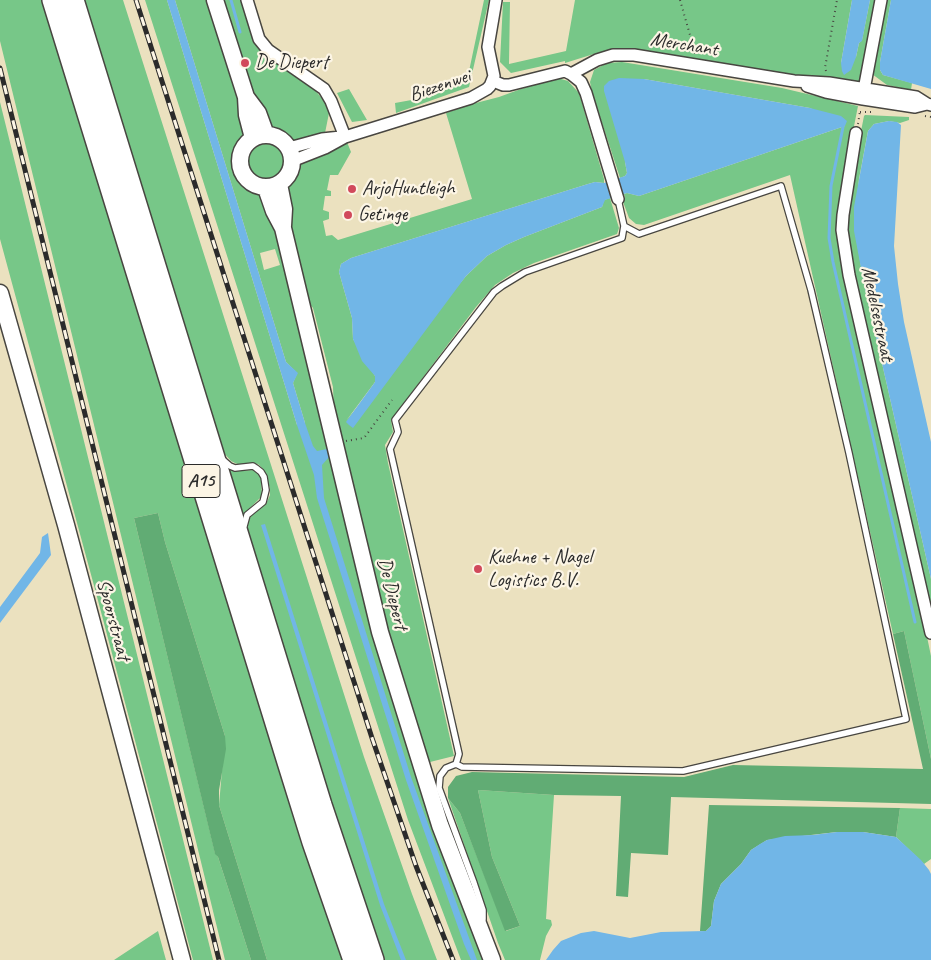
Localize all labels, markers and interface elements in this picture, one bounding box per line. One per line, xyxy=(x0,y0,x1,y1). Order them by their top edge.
street label: Merchant xyxy=(649,28,719,62)
place label: De Diepert xyxy=(255,51,328,75)
marker: De Diepert xyxy=(239,57,251,69)
street label: Biezenwei xyxy=(406,64,474,108)
place label: ArjoHuntleigh xyxy=(362,177,454,201)
marker: ArjoHuntleigh xyxy=(346,183,358,195)
place label: Getinge xyxy=(358,203,407,227)
marker: Getinge xyxy=(342,209,354,221)
street label: Medelsestraat xyxy=(855,265,899,363)
road number: A15 xyxy=(182,464,220,498)
place label: Kuehne + Nagel Logistics B.V. xyxy=(488,546,592,593)
street label: De Diepert xyxy=(372,556,412,632)
marker: Kuehne + Nagel Logistics B.V. xyxy=(472,563,484,575)
street label: Spoorstraat xyxy=(91,577,135,663)

